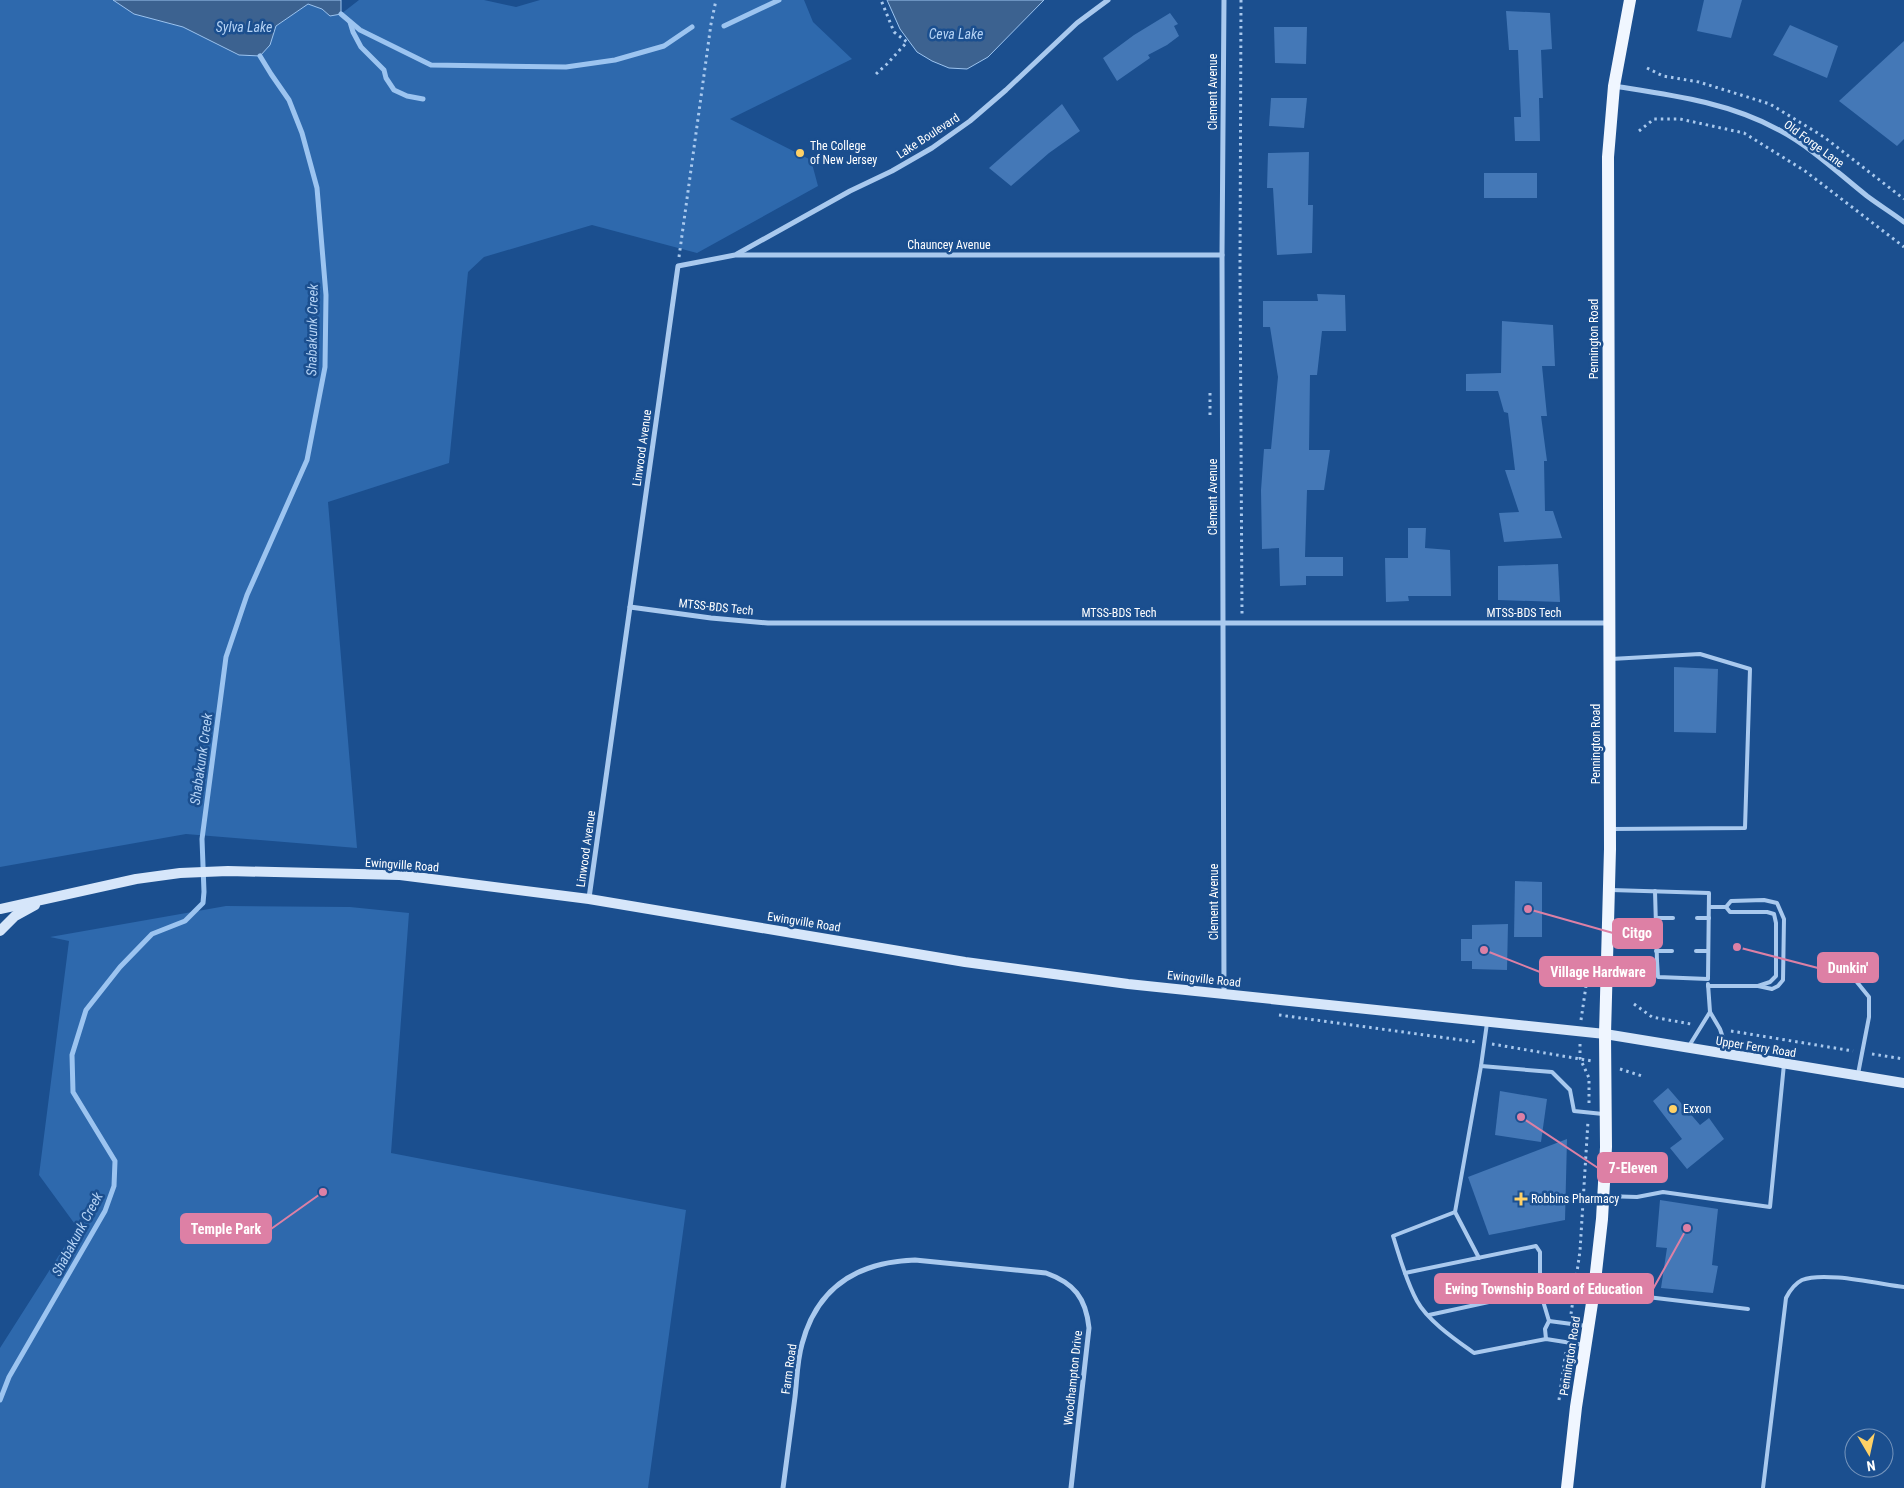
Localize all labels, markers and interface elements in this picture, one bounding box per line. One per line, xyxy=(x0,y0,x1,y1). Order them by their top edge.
water label: Sylva Lake xyxy=(216,19,272,35)
water label: Ceva Lake xyxy=(929,26,983,42)
street label: Clement Avenue xyxy=(1206,53,1220,130)
street label: Lake Boulevard xyxy=(894,110,962,162)
street label: Old Forge Lane xyxy=(1781,117,1847,171)
place label: The College of New Jersey xyxy=(810,139,877,167)
marker: The College of New Jersey xyxy=(794,147,806,159)
street label: Chauncey Avenue xyxy=(907,238,991,252)
water label: Shabakunk Creek xyxy=(303,283,321,376)
street label: Pennington Road xyxy=(1587,299,1601,379)
street label: Linwood Avenue xyxy=(630,408,654,487)
street label: Clement Avenue xyxy=(1206,458,1220,535)
street label: MTSS-BDS Tech xyxy=(678,596,754,618)
street label: MTSS-BDS Tech xyxy=(1081,606,1157,620)
street label: MTSS-BDS Tech xyxy=(1486,606,1562,620)
street label: Pennington Road xyxy=(1589,704,1603,784)
water label: Shabakunk Creek xyxy=(187,711,215,806)
street label: Linwood Avenue xyxy=(574,809,598,888)
street label: Ewingville Road xyxy=(365,855,439,875)
street label: Clement Avenue xyxy=(1207,863,1221,940)
street label: Ewingville Road xyxy=(766,909,842,935)
callout: Citgo xyxy=(1613,919,1662,948)
text: Citgo xyxy=(1622,925,1652,941)
callout: Dunkin' xyxy=(1818,953,1878,982)
callout: Village Hardware xyxy=(1540,957,1655,986)
text: Dunkin' xyxy=(1828,960,1868,976)
text: Village Hardware xyxy=(1550,964,1646,980)
street label: Ewingville Road xyxy=(1166,968,1242,990)
street label: Upper Ferry Road xyxy=(1715,1034,1797,1060)
place label: Exxon xyxy=(1683,1102,1711,1116)
marker: Exxon xyxy=(1667,1103,1679,1115)
callout: 7-Eleven xyxy=(1598,1153,1667,1182)
text: 7-Eleven xyxy=(1609,1160,1658,1176)
water label: Shabakunk Creek xyxy=(48,1189,106,1279)
place label: Robbins Pharmacy xyxy=(1531,1192,1619,1206)
marker: Robbins Pharmacy xyxy=(1515,1193,1527,1205)
callout: Temple Park xyxy=(181,1214,271,1243)
text: Temple Park xyxy=(191,1221,261,1237)
callout: Ewing Township Board of Education xyxy=(1435,1274,1653,1303)
text: Ewing Township Board of Education xyxy=(1445,1281,1643,1297)
street label: Pennington Road xyxy=(1557,1315,1583,1397)
street label: Woodhampton Drive xyxy=(1061,1329,1085,1426)
street label: Farm Road xyxy=(779,1343,799,1395)
north arrow xyxy=(1844,1428,1894,1478)
text: N xyxy=(1866,1457,1877,1474)

